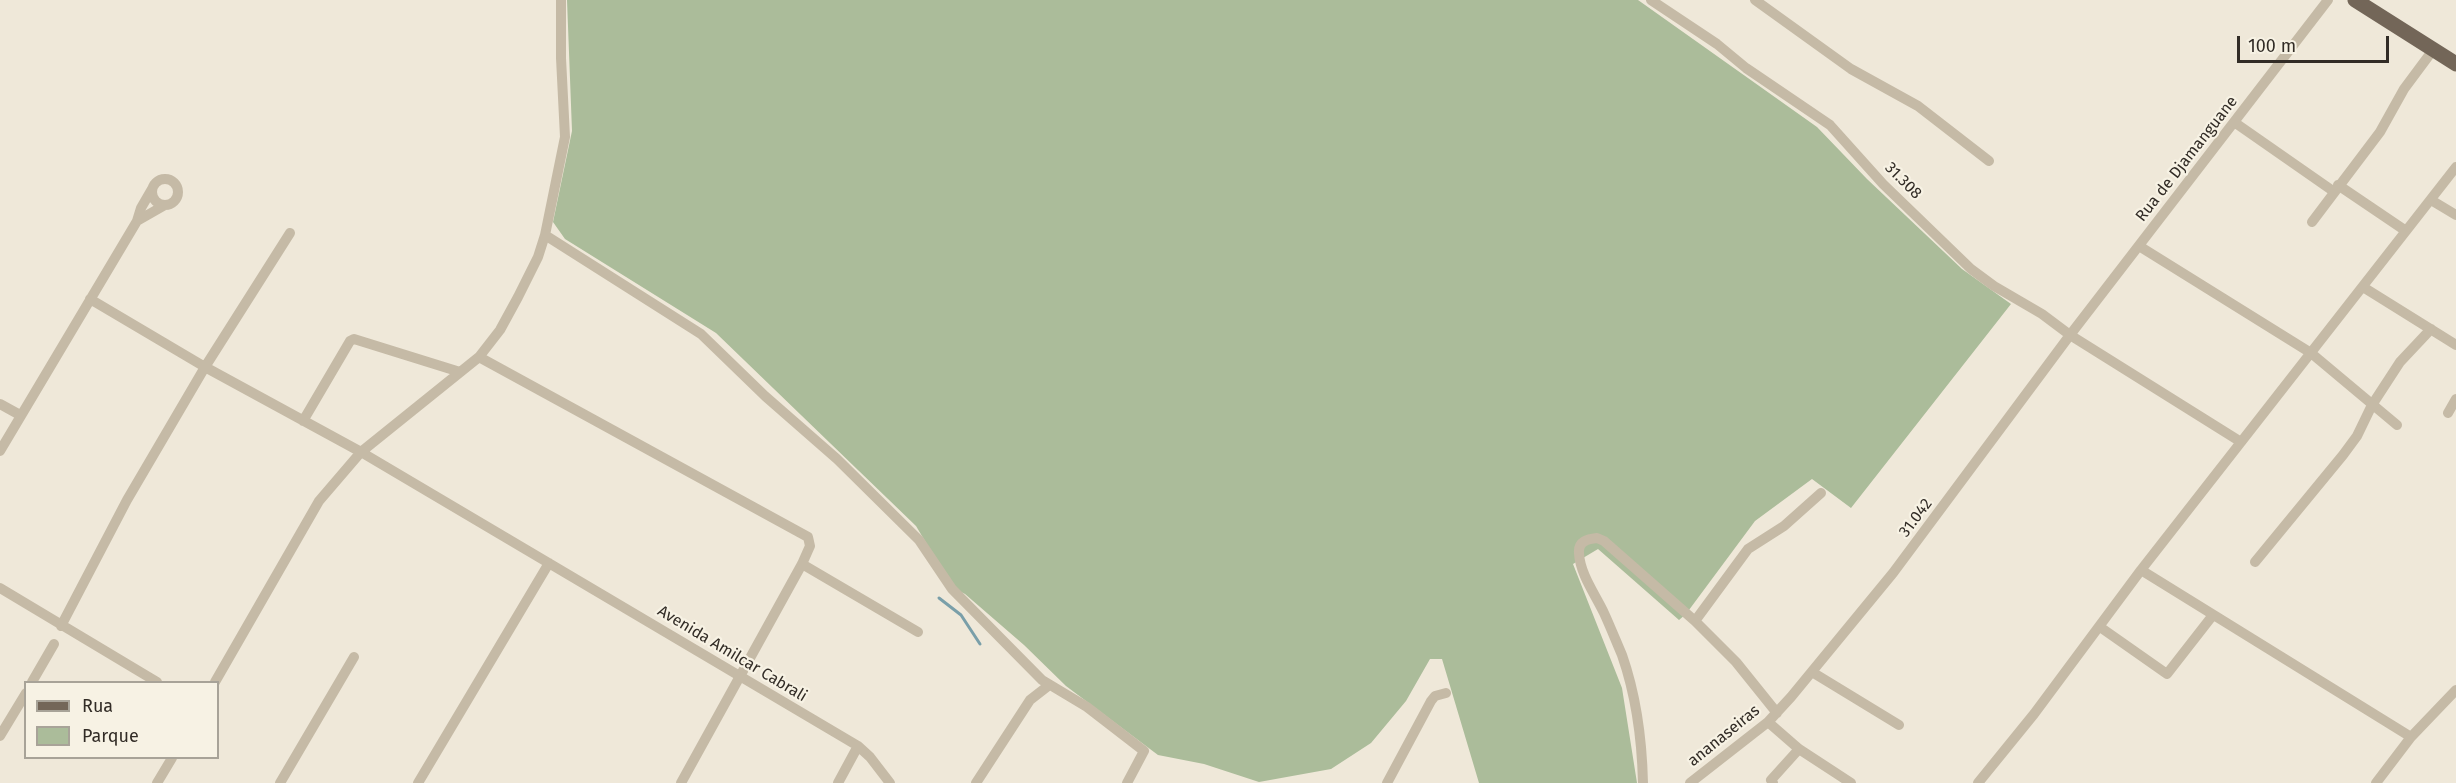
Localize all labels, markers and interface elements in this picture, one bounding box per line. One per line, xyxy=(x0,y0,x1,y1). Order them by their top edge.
scale bar xyxy=(2240,24,2392,62)
text: 100 m xyxy=(2248,35,2296,57)
street label: Rua de Djamanguane xyxy=(2132,92,2242,226)
street label: 31.308 xyxy=(1881,159,1925,203)
street label: 31.042 xyxy=(1895,495,1937,541)
street label: Avenida Amilcar Cabrali xyxy=(654,602,810,706)
legend xyxy=(24,681,219,759)
text: Rua xyxy=(82,695,113,717)
street label: ananaseiras xyxy=(1684,701,1764,771)
text: Parque xyxy=(82,725,139,747)

